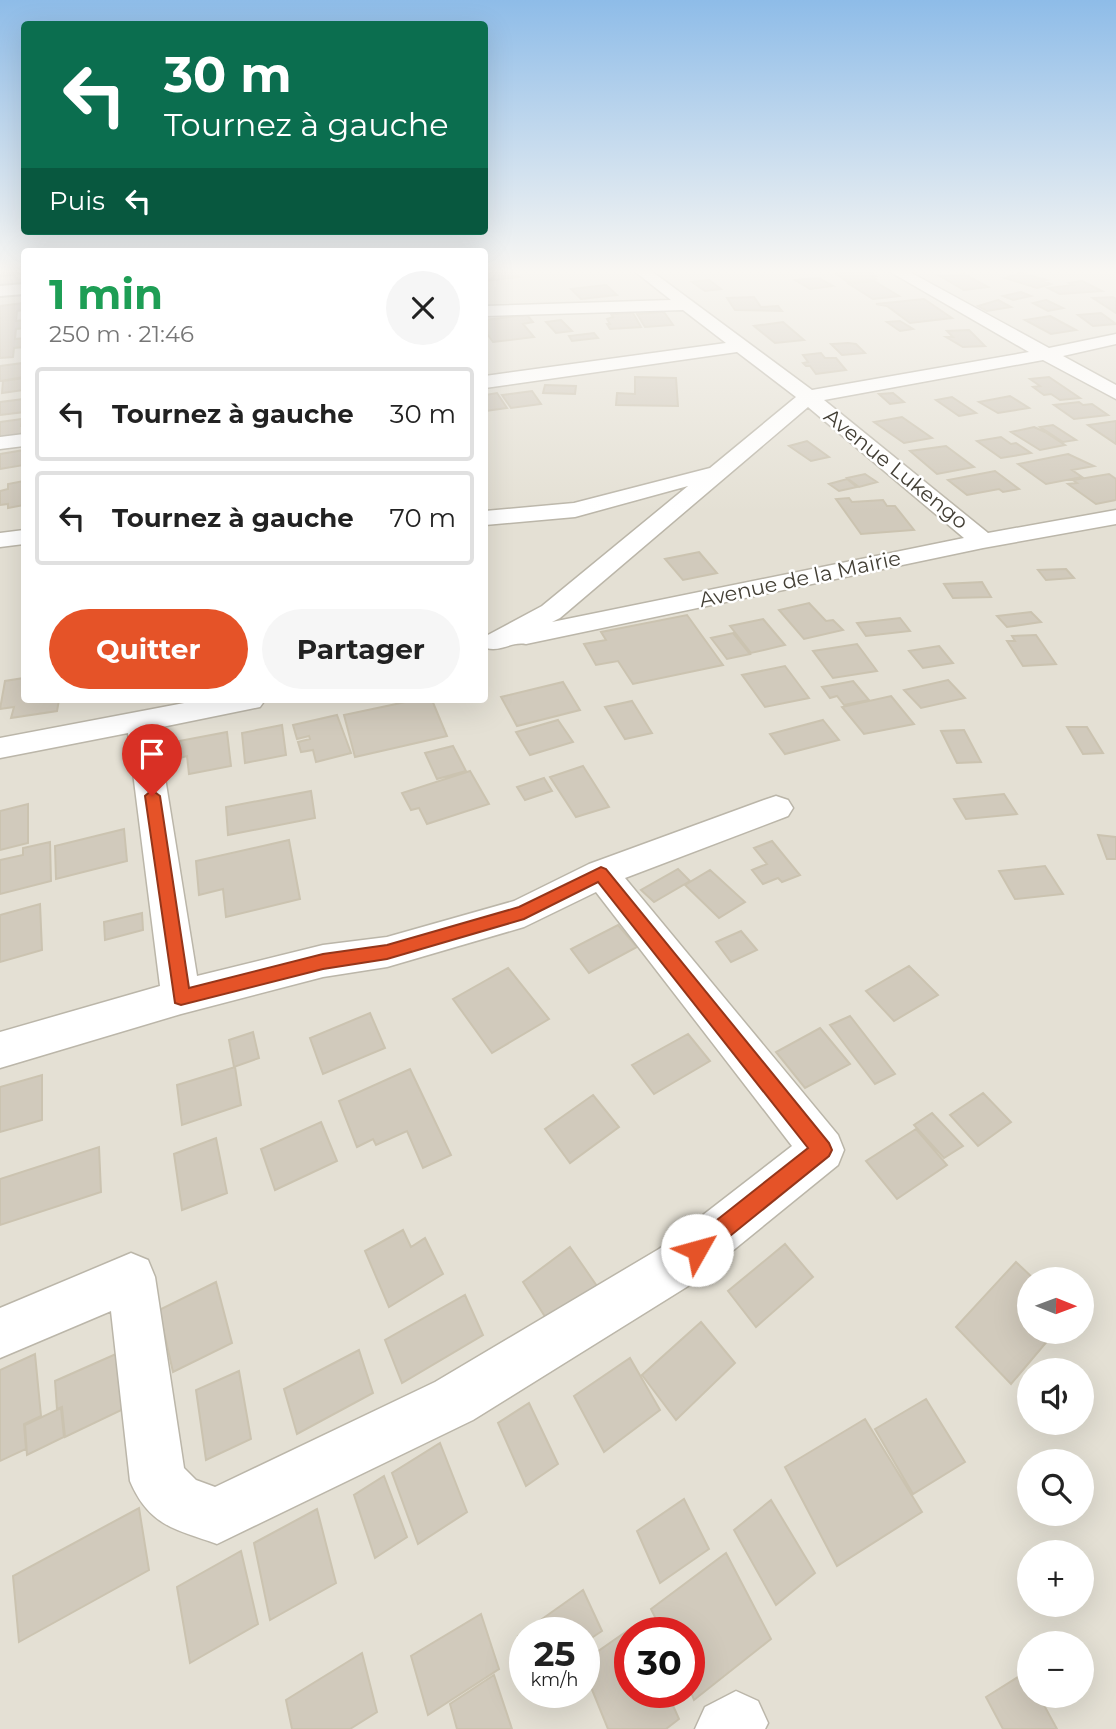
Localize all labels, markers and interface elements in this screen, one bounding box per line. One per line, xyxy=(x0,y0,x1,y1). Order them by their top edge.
text: 30 m xyxy=(164,45,292,104)
icon: left xyxy=(49,49,140,140)
text: Tournez à gauche xyxy=(164,105,449,144)
icon: left xyxy=(119,182,157,220)
text: Puis xyxy=(49,185,105,217)
text: 1 min xyxy=(49,268,163,320)
button: close xyxy=(386,271,460,345)
text: 250 m · 21:46 xyxy=(49,320,194,348)
icon: left xyxy=(53,395,91,433)
text: Tournez à gauche xyxy=(112,398,354,430)
text: 30 m xyxy=(390,398,456,430)
street label: Avenue Lukengo xyxy=(819,403,973,534)
icon: left xyxy=(53,499,91,537)
text: Tournez à gauche xyxy=(112,502,354,534)
text: 70 m xyxy=(390,502,456,534)
street label: Avenue de la Mairie xyxy=(697,545,903,612)
button: Quitter xyxy=(49,609,248,689)
button: Partager xyxy=(262,609,460,689)
pin xyxy=(122,724,182,796)
icon: arrive xyxy=(133,735,171,773)
position arrow xyxy=(660,1213,734,1287)
north arrow xyxy=(1017,1267,1094,1344)
map controls xyxy=(1017,1267,1094,1708)
button: sound xyxy=(1017,1358,1094,1435)
button: search xyxy=(1017,1449,1094,1526)
button: + xyxy=(1017,1540,1094,1617)
speed limit sign: 30 xyxy=(614,1617,705,1708)
button: − xyxy=(1017,1631,1094,1708)
text: 25 xyxy=(534,1632,575,1675)
text: km/h xyxy=(530,1669,579,1691)

